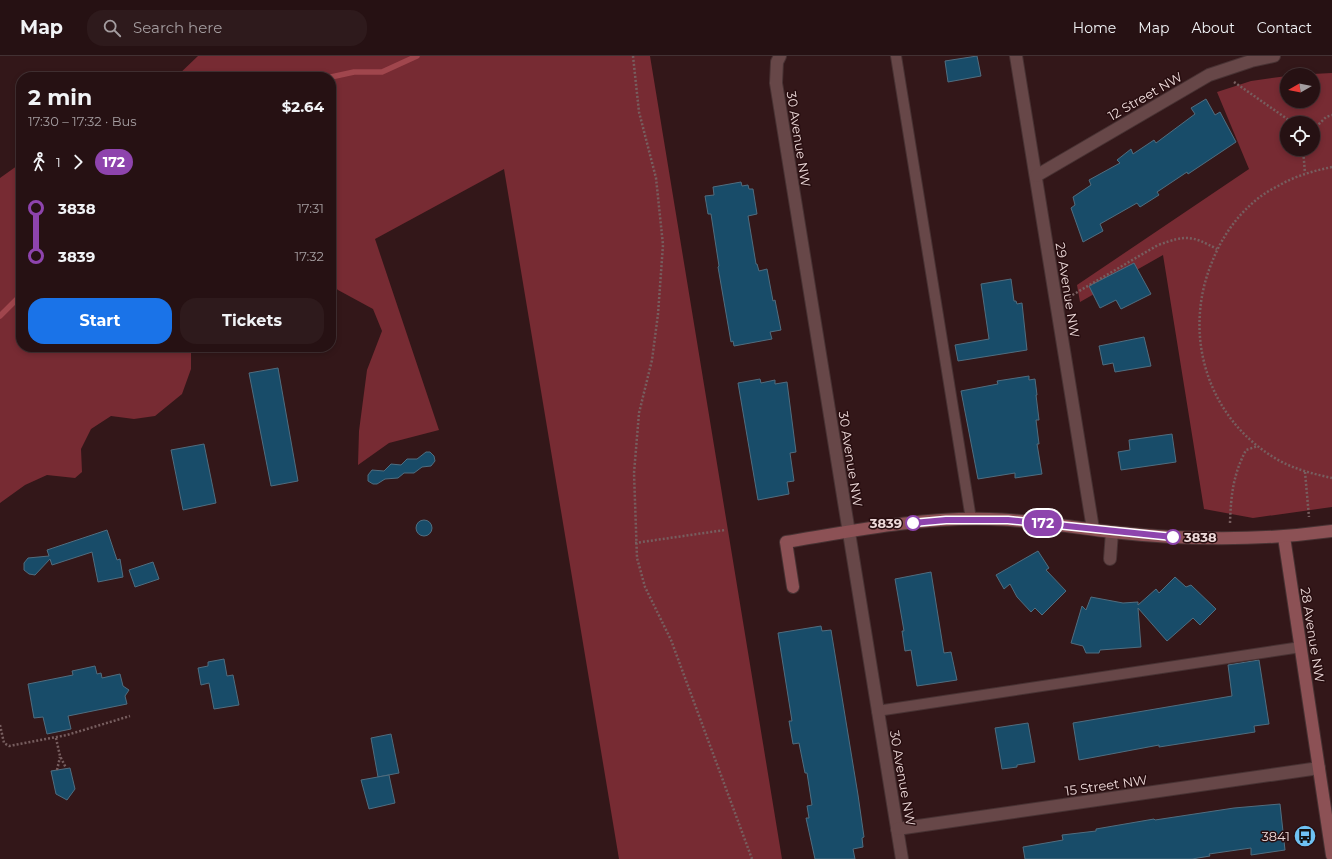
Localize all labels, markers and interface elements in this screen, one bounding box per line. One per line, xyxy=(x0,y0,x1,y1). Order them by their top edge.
search box xyxy=(87,10,367,46)
text: Map xyxy=(20,16,63,39)
icon: search xyxy=(101,17,123,39)
text: Search here xyxy=(133,18,222,37)
text: Home xyxy=(1073,19,1116,37)
text: Map xyxy=(1138,19,1169,37)
text: About xyxy=(1191,19,1235,37)
text: Contact xyxy=(1257,19,1312,37)
street label: 12 Street NW xyxy=(1105,68,1185,124)
north arrow xyxy=(1280,68,1320,108)
map controls xyxy=(1280,68,1320,156)
text: 2 min xyxy=(28,84,92,111)
street label: 30 Avenue NW xyxy=(784,90,814,188)
text: $2.64 xyxy=(282,97,324,116)
text: 17:30 – 17:32 · Bus xyxy=(28,113,137,129)
button: locate xyxy=(1280,116,1320,156)
icon: walk xyxy=(28,151,50,173)
icon: forward xyxy=(67,151,89,173)
text: 172 xyxy=(103,153,125,171)
text: 1 xyxy=(56,154,61,170)
text: 3838 xyxy=(58,199,96,218)
text: 17:31 xyxy=(297,200,324,216)
street label: 29 Avenue NW xyxy=(1053,241,1083,339)
text: 3839 xyxy=(58,247,95,266)
text: 17:32 xyxy=(295,248,324,264)
button: Start xyxy=(28,298,172,344)
button: Tickets xyxy=(180,298,324,344)
street label: 30 Avenue NW xyxy=(836,410,866,508)
line badge: 172 xyxy=(1020,510,1066,536)
text: 172 xyxy=(1032,514,1054,532)
place label: 3839 xyxy=(869,515,902,531)
marker: 3839 xyxy=(905,515,921,531)
marker: 3838 xyxy=(1165,529,1181,545)
place label: 3838 xyxy=(1183,529,1217,545)
street label: 28 Avenue NW xyxy=(1298,586,1328,684)
street label: 30 Avenue NW xyxy=(887,729,919,827)
street label: 15 Street NW xyxy=(1064,771,1148,799)
bus stop icon: 3841 xyxy=(1292,823,1318,849)
place label: 3841 xyxy=(1261,828,1290,844)

